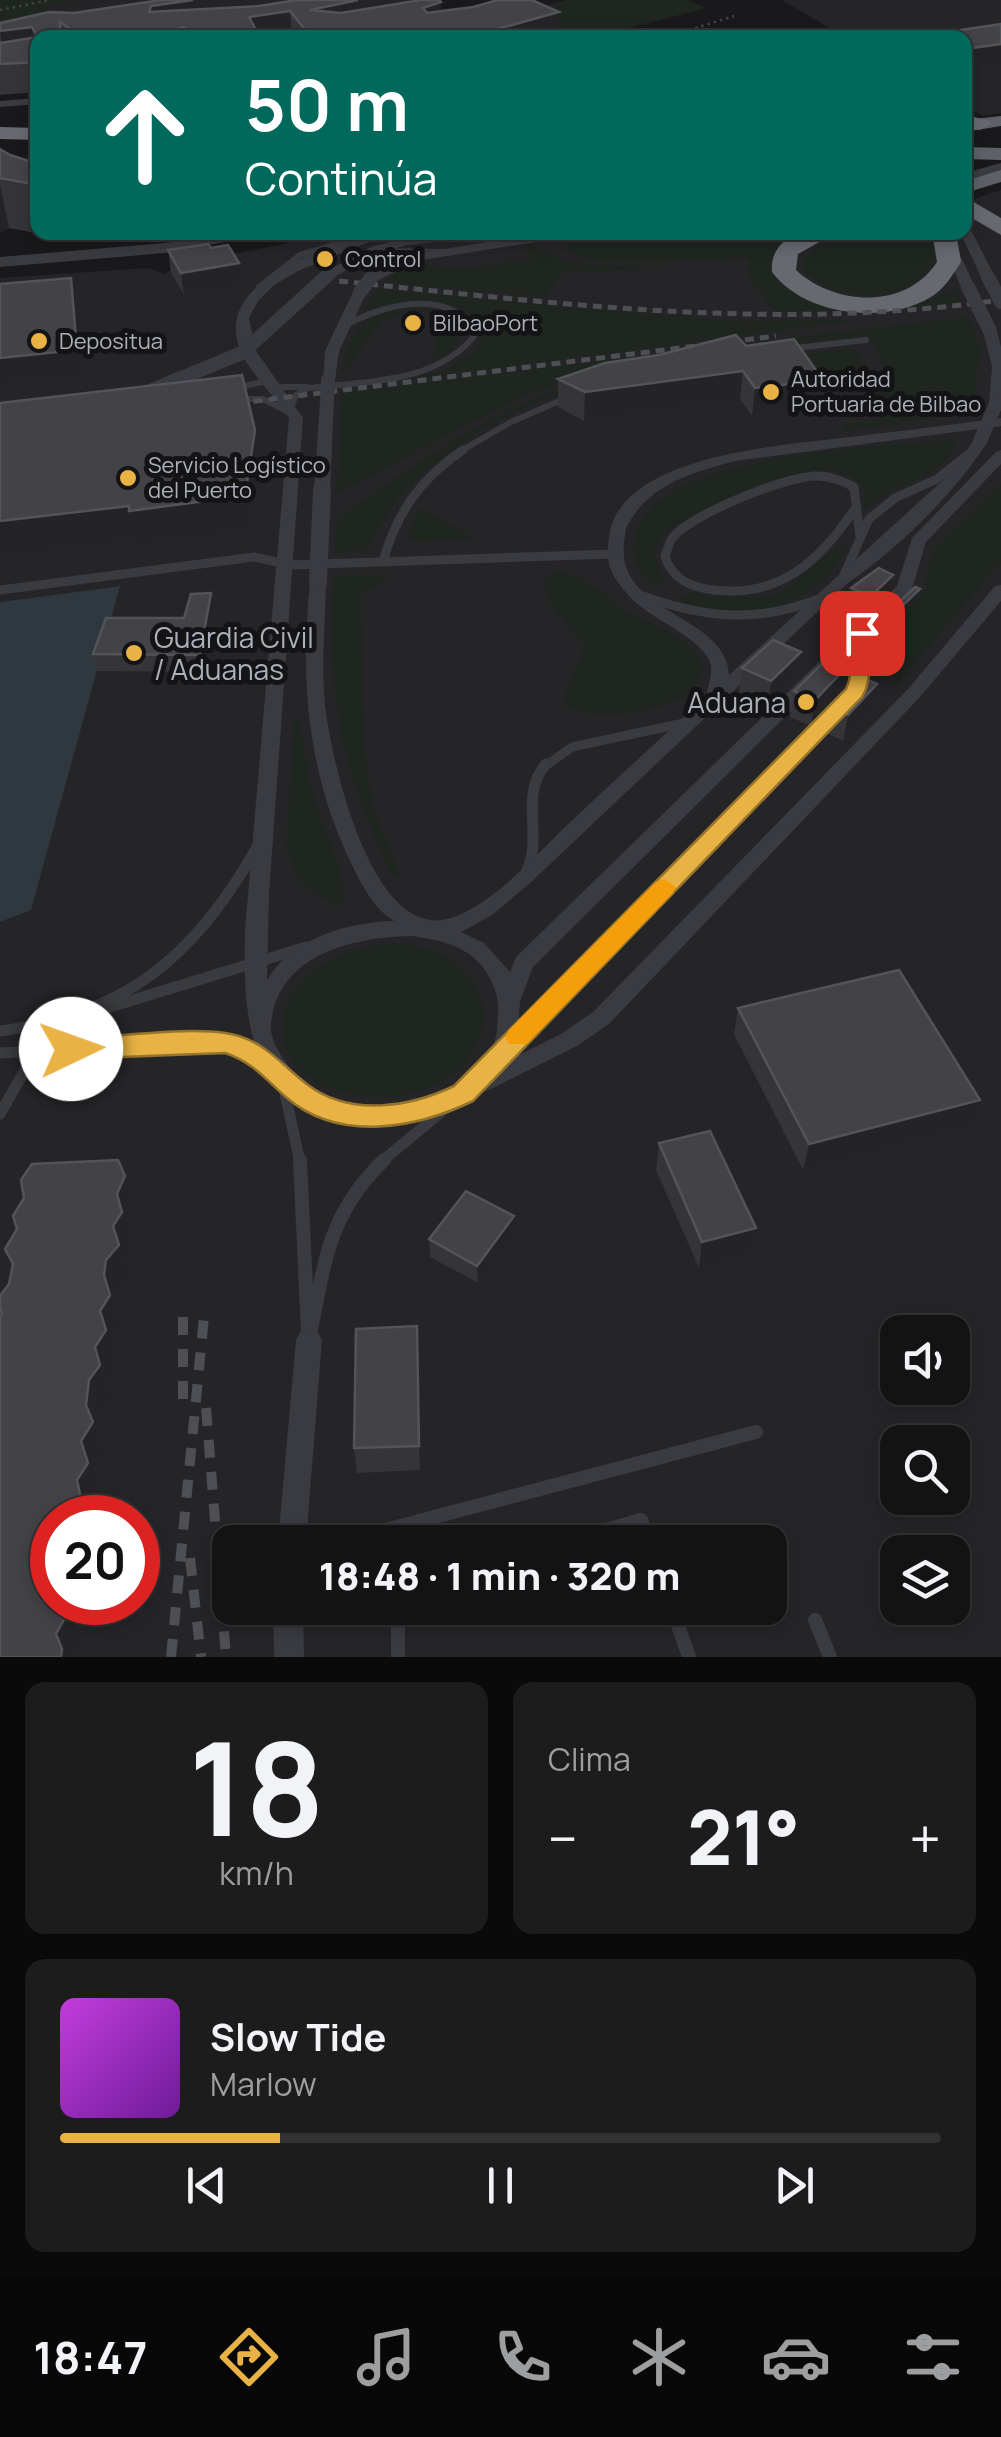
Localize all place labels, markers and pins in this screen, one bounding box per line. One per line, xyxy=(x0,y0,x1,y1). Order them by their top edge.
place label: Control xyxy=(345,244,422,274)
marker: Control xyxy=(314,248,336,270)
place label: BilbaoPort xyxy=(433,308,538,338)
marker: BilbaoPort xyxy=(402,312,424,334)
place label: Depositua xyxy=(59,326,163,356)
marker: Depositua xyxy=(28,330,50,352)
place label: Autoridad Portuaria de Bilbao xyxy=(791,364,981,419)
marker: Autoridad Portuaria de Bilbao xyxy=(760,381,782,403)
place label: Servicio Logístico del Puerto xyxy=(148,450,326,505)
marker: Servicio Logístico del Puerto xyxy=(117,467,139,489)
pin xyxy=(820,591,905,676)
place label: Guardia Civil / Aduanas xyxy=(154,618,314,688)
marker: Guardia Civil / Aduanas xyxy=(123,642,145,664)
place label: Aduana xyxy=(687,683,786,721)
marker: Aduana xyxy=(795,691,817,713)

